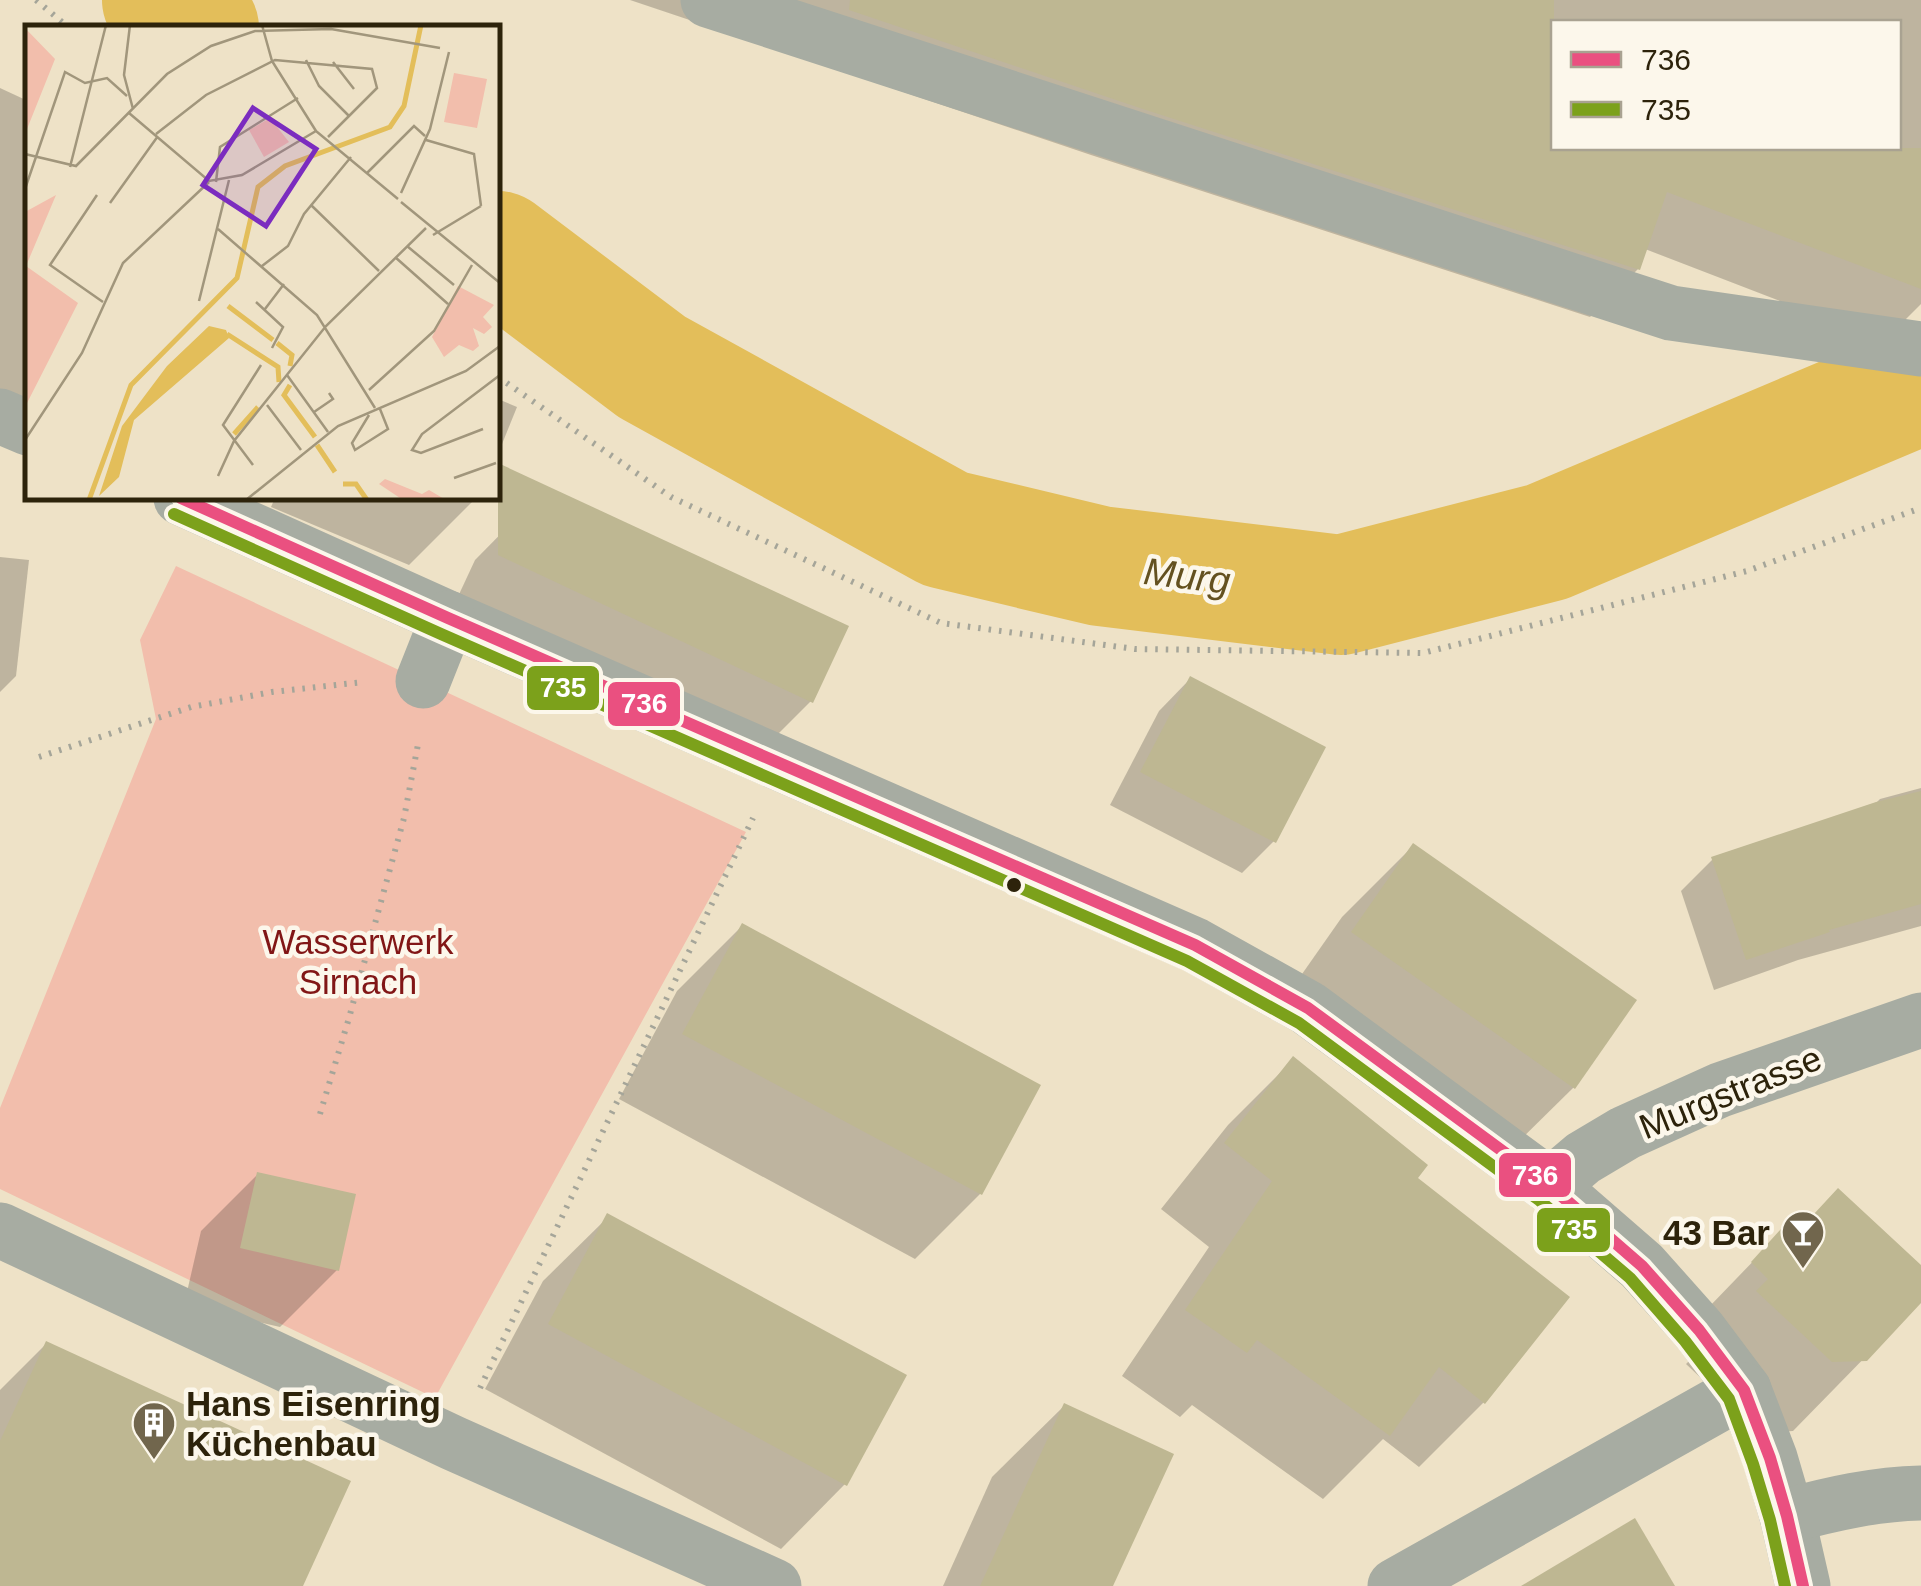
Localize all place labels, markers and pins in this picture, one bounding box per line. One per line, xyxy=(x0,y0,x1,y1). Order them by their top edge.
unlabelled marker xyxy=(1004,875,1024,895)
bar icon: 43 Bar xyxy=(1780,1209,1826,1270)
place label: 43 Bar xyxy=(1663,1213,1770,1252)
place label: Hans Eisenring Küchenbau xyxy=(186,1384,441,1463)
building icon: Hans Eisenring Küchenbau xyxy=(131,1400,177,1461)

